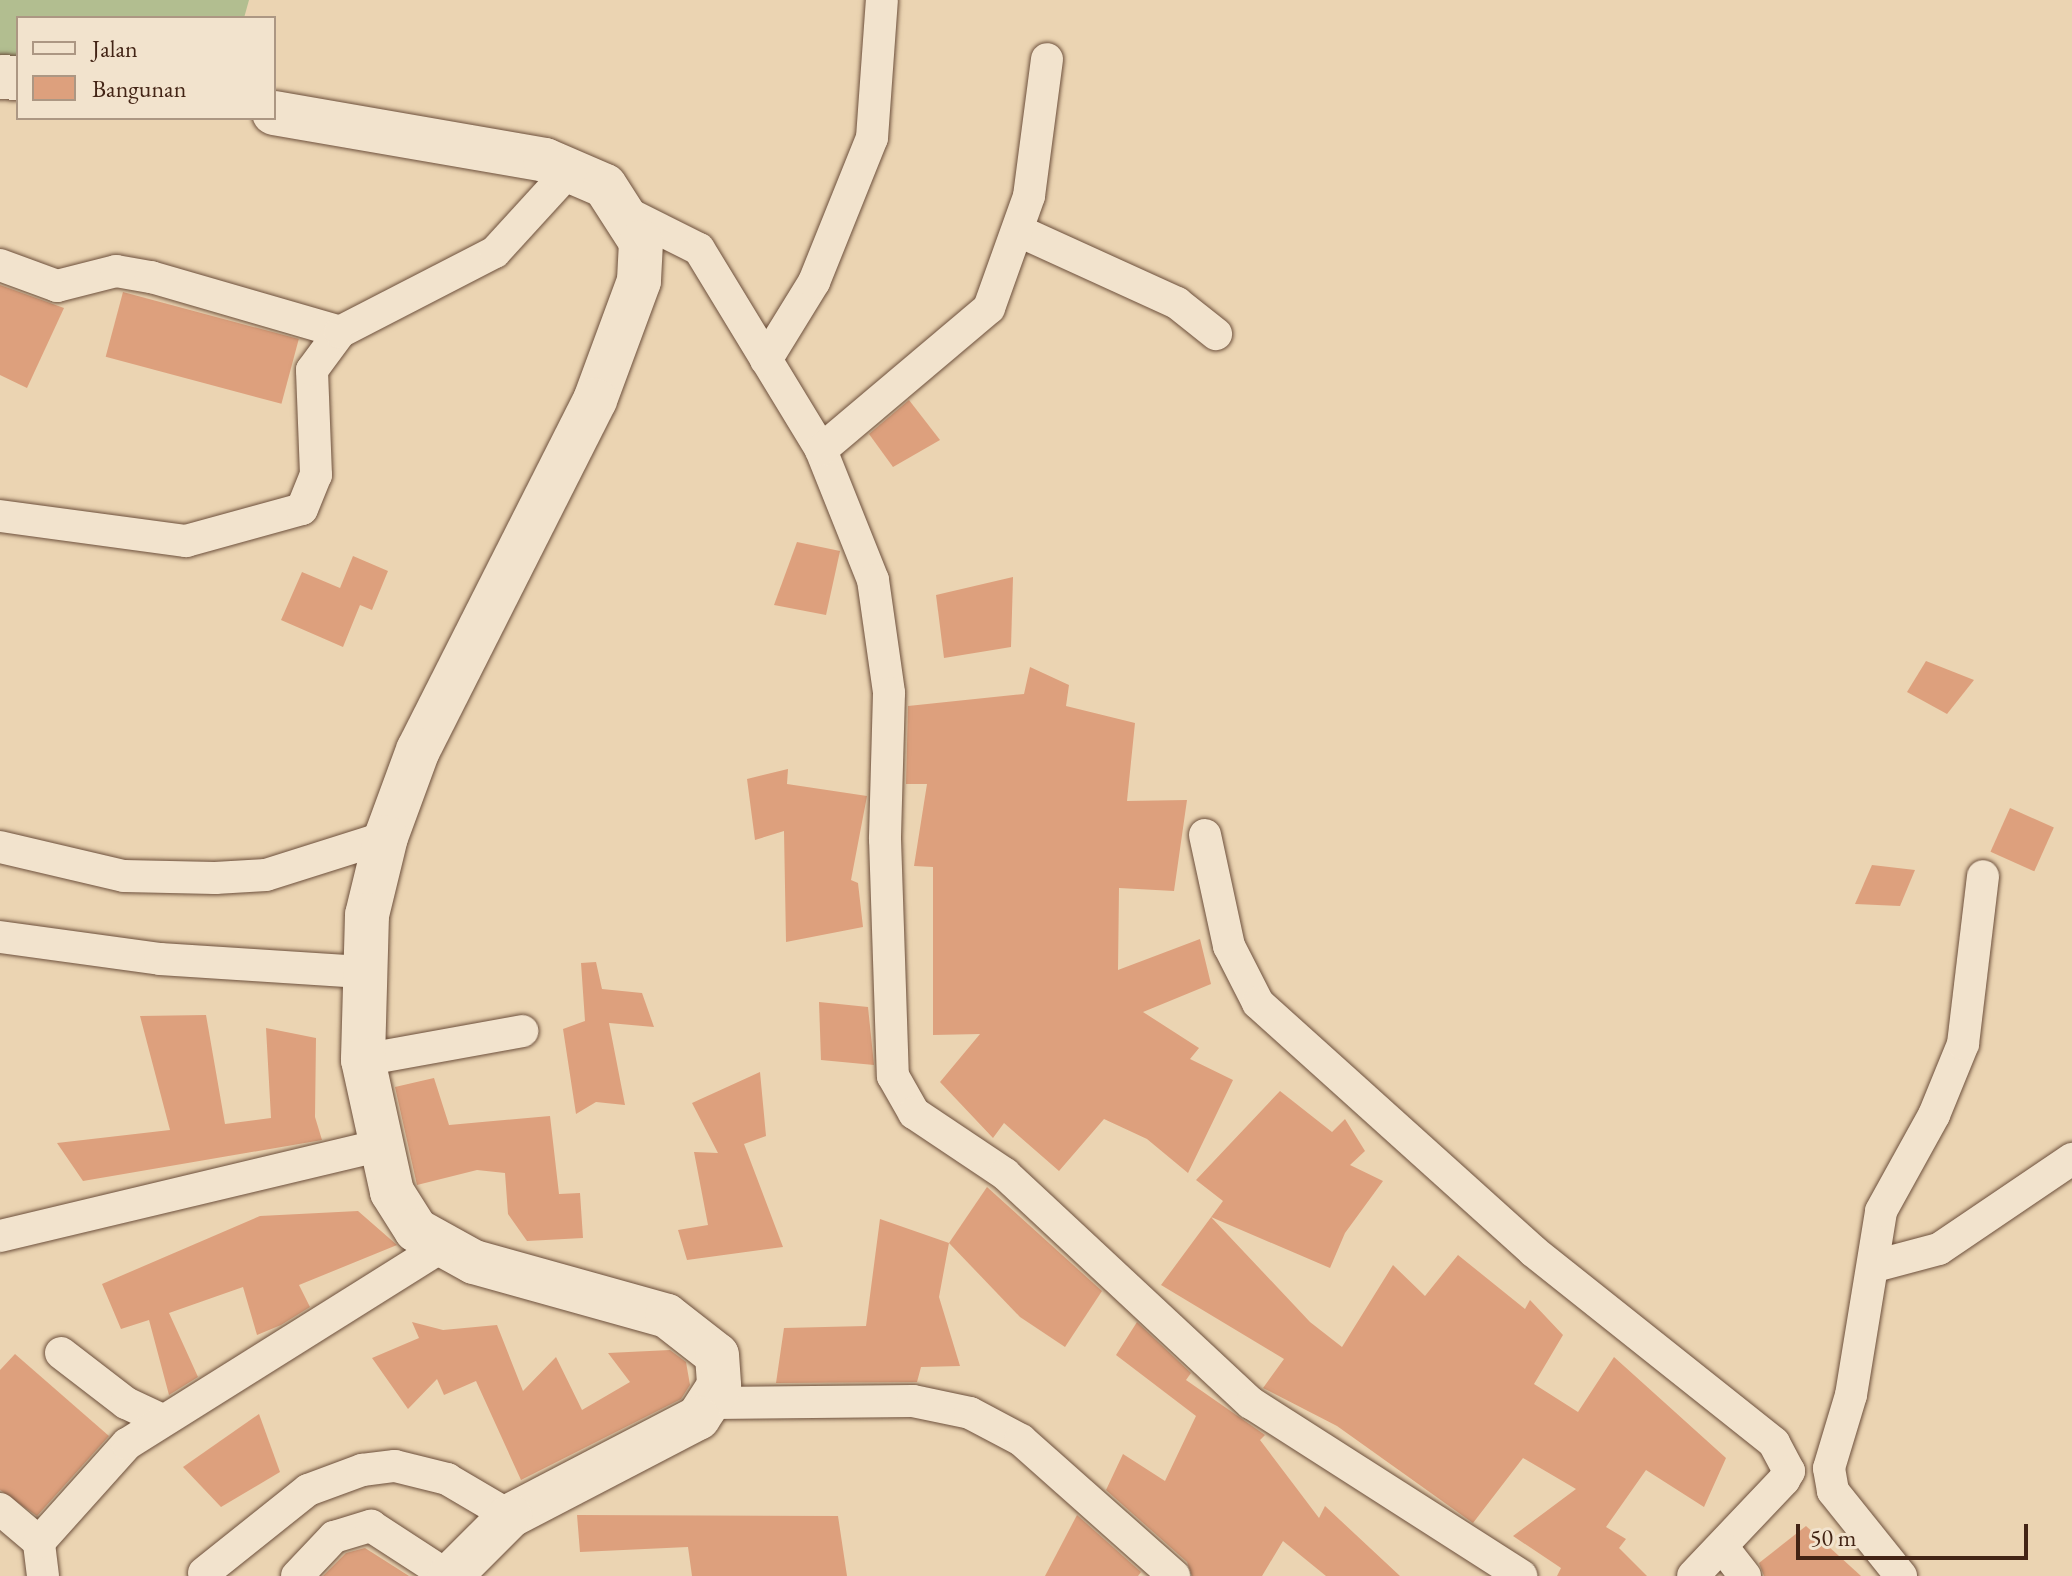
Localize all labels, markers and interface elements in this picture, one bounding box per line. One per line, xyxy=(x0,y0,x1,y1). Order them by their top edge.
legend xyxy=(16,16,276,120)
text: Jalan xyxy=(92,33,138,64)
text: Bangunan xyxy=(92,73,186,104)
scale bar xyxy=(1800,1508,2032,1558)
text: 50 m xyxy=(1810,1522,1857,1553)

